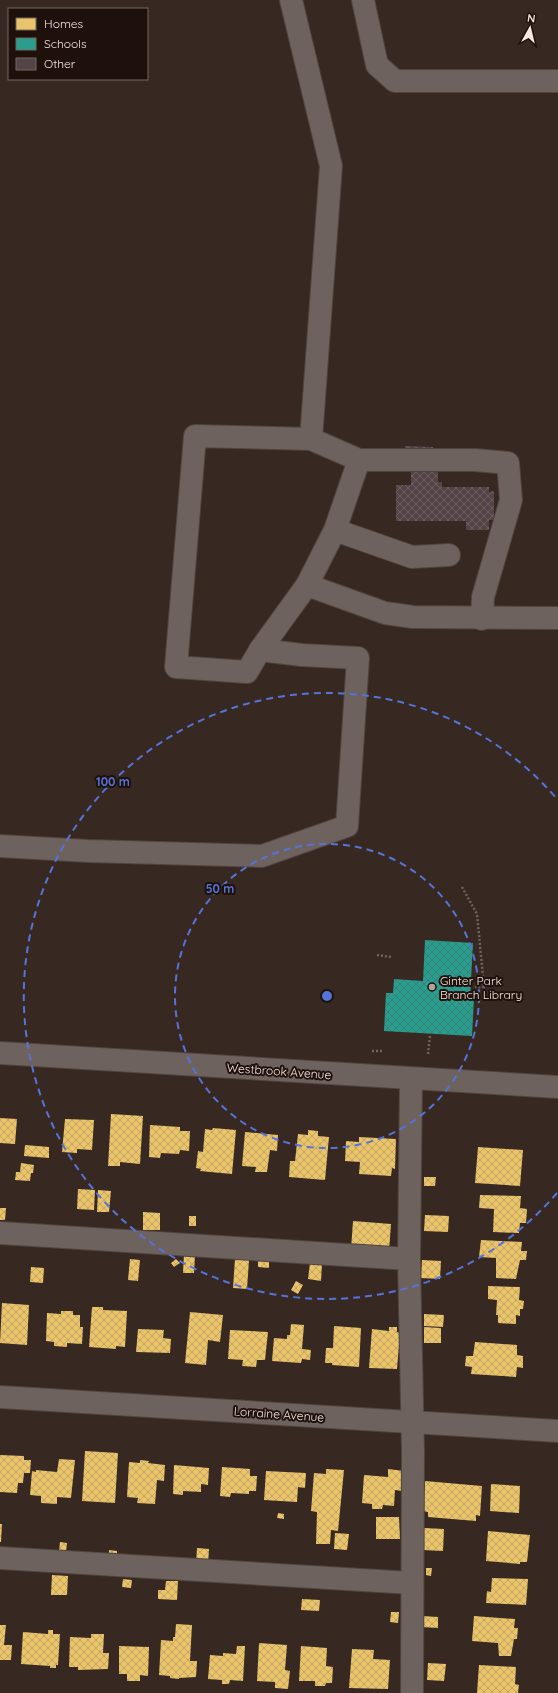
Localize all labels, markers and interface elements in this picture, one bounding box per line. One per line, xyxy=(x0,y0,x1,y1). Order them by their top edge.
legend xyxy=(8,8,148,80)
north arrow xyxy=(510,8,550,48)
text: N xyxy=(526,11,536,26)
text: Homes xyxy=(44,16,84,31)
text: Schools xyxy=(44,36,87,51)
text: Other xyxy=(44,56,76,71)
text: 100 m xyxy=(96,774,130,789)
text: 50 m xyxy=(206,881,234,896)
place label: Ginter Park Branch Library xyxy=(440,973,522,1002)
marker: Ginter Park Branch Library xyxy=(427,982,437,992)
centre of rings xyxy=(320,989,334,1003)
street label: Westbrook Avenue xyxy=(226,1060,332,1082)
street label: Lorraine Avenue xyxy=(233,1403,325,1425)

